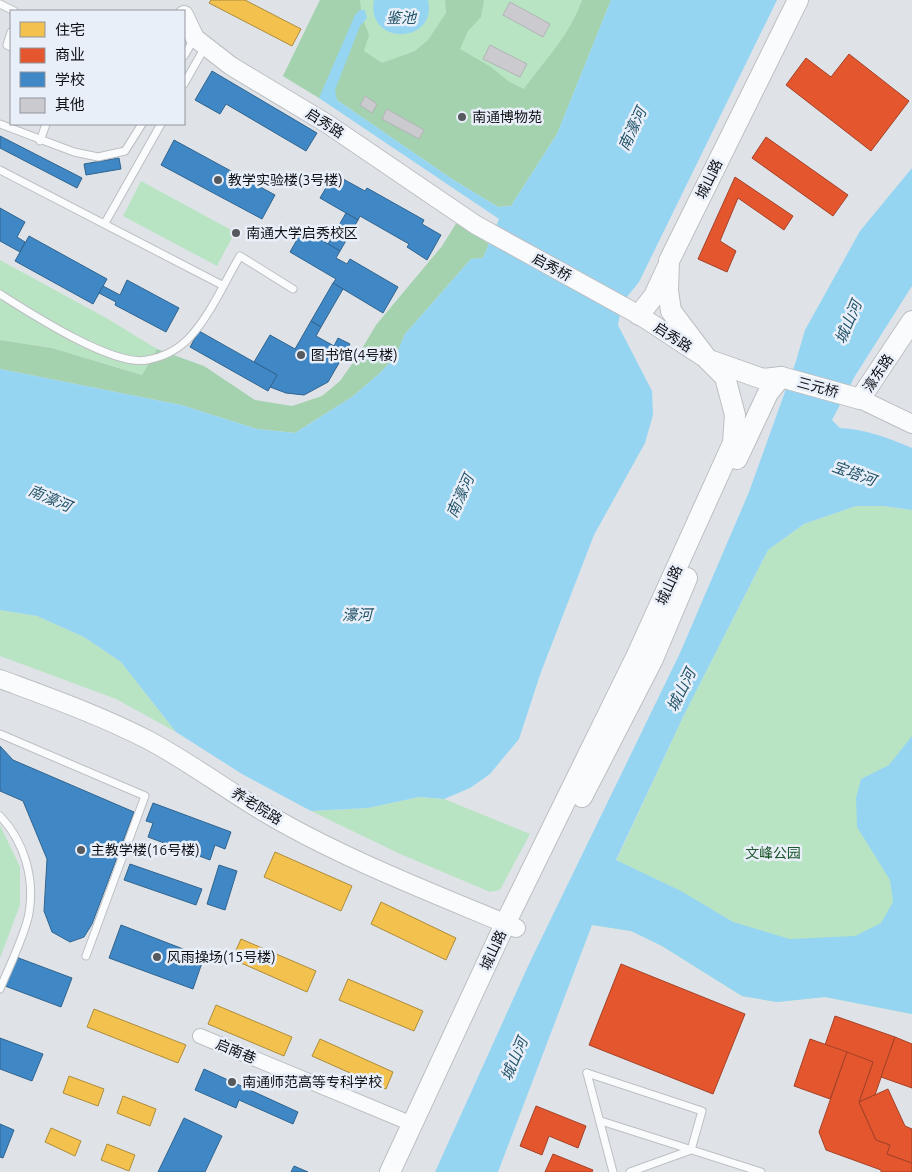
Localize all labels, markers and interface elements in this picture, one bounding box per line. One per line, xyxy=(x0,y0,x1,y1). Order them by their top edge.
water label: 鉴池 xyxy=(386,9,418,26)
legend xyxy=(10,10,185,125)
text: 住宅 xyxy=(55,21,85,38)
text: 商业 xyxy=(55,46,85,63)
text: 学校 xyxy=(55,71,85,88)
text: 其他 xyxy=(55,96,85,113)
water label: 南濠河 xyxy=(615,102,650,153)
street label: 启秀路 xyxy=(303,105,347,141)
place label: 南通博物苑 xyxy=(472,109,542,125)
marker: 南通博物苑 xyxy=(456,111,468,123)
street label: 城山路 xyxy=(693,157,725,201)
place label: 教学实验楼(3号楼) xyxy=(228,172,343,188)
marker: 教学实验楼(3号楼) xyxy=(212,174,224,186)
place label: 南通大学启秀校区 xyxy=(246,225,358,241)
marker: 南通大学启秀校区 xyxy=(230,227,242,239)
street label: 启秀桥 xyxy=(530,250,574,284)
water label: 城山河 xyxy=(831,295,866,346)
street label: 启秀路 xyxy=(651,319,695,355)
place label: 图书馆(4号楼) xyxy=(311,347,398,363)
marker: 图书馆(4号楼) xyxy=(295,349,307,361)
street label: 濠东路 xyxy=(860,351,896,395)
street label: 三元桥 xyxy=(796,374,840,400)
water label: 宝塔河 xyxy=(830,457,881,490)
water label: 南濠河 xyxy=(443,469,478,520)
water label: 南濠河 xyxy=(26,481,77,516)
street label: 城山路 xyxy=(653,563,685,607)
water label: 濠河 xyxy=(342,606,375,623)
water label: 城山河 xyxy=(663,663,700,714)
street label: 养老院路 xyxy=(229,784,285,828)
place label: 主教学楼(16号楼) xyxy=(91,842,200,858)
marker: 主教学楼(16号楼) xyxy=(75,844,87,856)
park label: 文峰公园 xyxy=(745,845,801,861)
street label: 城山路 xyxy=(477,928,509,972)
place label: 风雨操场(15号楼) xyxy=(167,949,276,965)
marker: 风雨操场(15号楼) xyxy=(151,951,163,963)
water label: 城山河 xyxy=(497,1032,532,1083)
street label: 启南巷 xyxy=(214,1035,258,1067)
place label: 南通师范高等专科学校 xyxy=(242,1074,382,1090)
marker: 南通师范高等专科学校 xyxy=(226,1076,238,1088)

